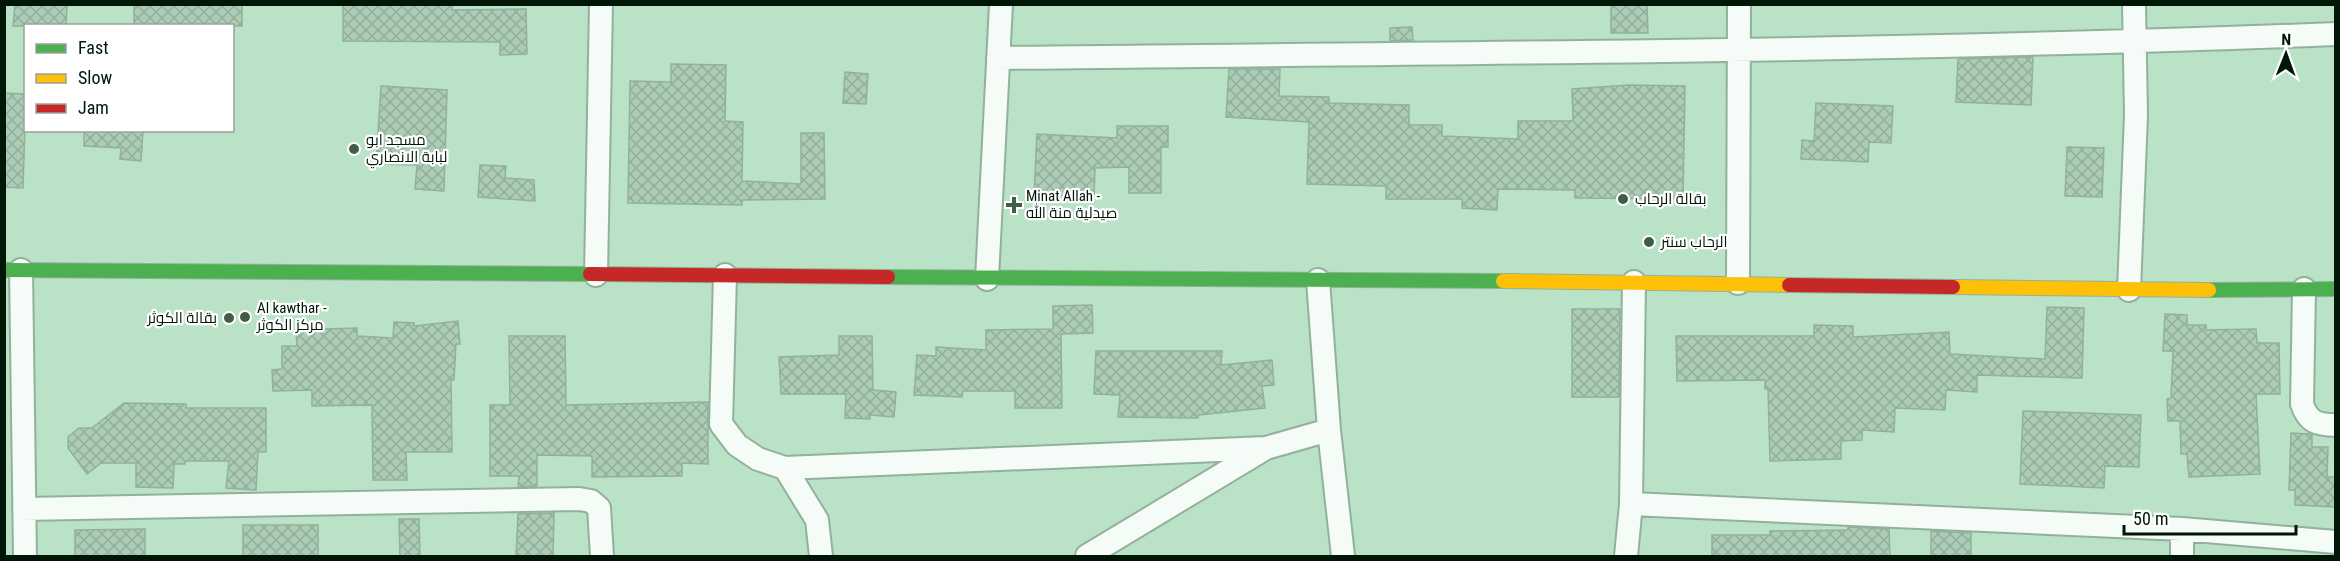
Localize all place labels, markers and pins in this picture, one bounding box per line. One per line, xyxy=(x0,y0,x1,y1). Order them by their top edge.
place label: مسجد ابو لبابة الانصاري xyxy=(366,131,447,169)
marker: مسجد ابو لبابة الانصاري xyxy=(347,142,361,156)
place label: Minat Allah - صيدلية منة الله xyxy=(1026,187,1117,222)
place label: بقالة الرحاب xyxy=(1635,190,1707,208)
marker: بقالة الرحاب xyxy=(1616,192,1630,206)
marker: Minat Allah - صيدلية منة الله xyxy=(1007,198,1021,212)
place label: الرحاب سنتر xyxy=(1660,233,1727,251)
marker: الرحاب سنتر xyxy=(1642,235,1656,249)
place label: Al kawthar - مركز الكوثر xyxy=(256,299,327,334)
place label: بقالة الكوثر xyxy=(147,309,217,327)
marker: Al kawthar - مركز الكوثر xyxy=(238,310,252,324)
marker: بقالة الكوثر xyxy=(222,311,236,325)

